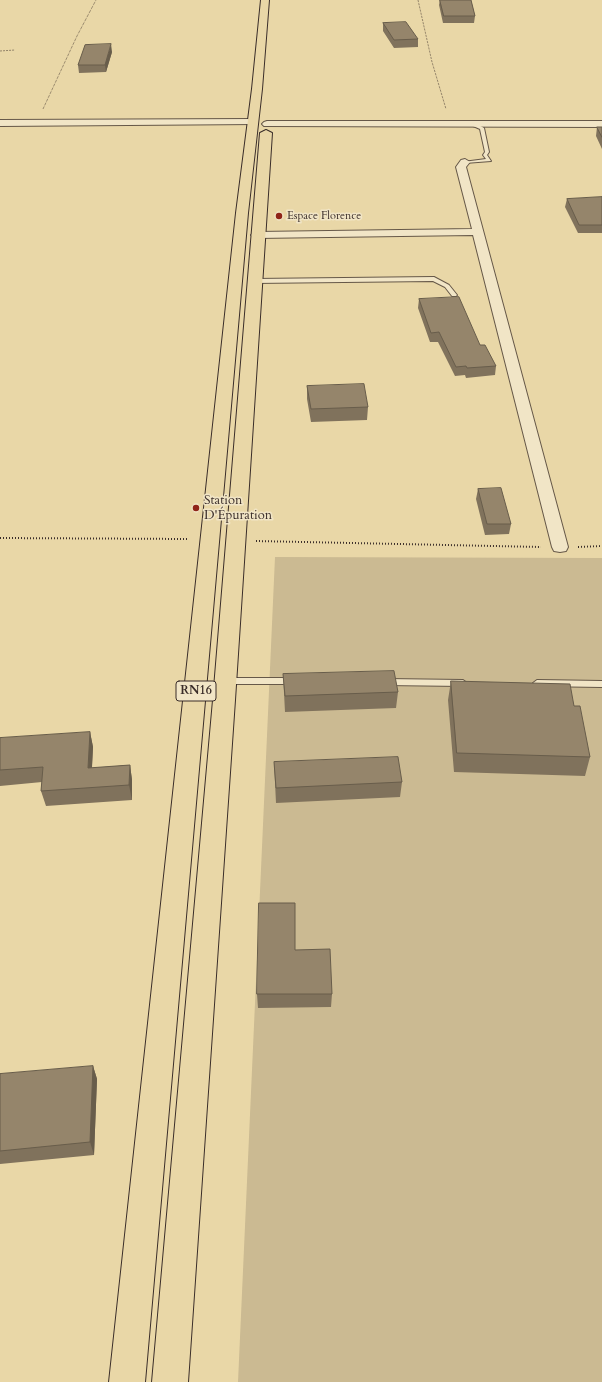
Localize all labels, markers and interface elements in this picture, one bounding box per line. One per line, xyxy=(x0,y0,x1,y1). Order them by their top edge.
place label: Espace Florence xyxy=(287,209,361,223)
marker: Espace Florence xyxy=(274,211,284,221)
place label: Station D'Épuration xyxy=(204,493,272,524)
marker: Station D'Épuration xyxy=(191,503,201,513)
road number: RN16 xyxy=(176,681,216,701)

